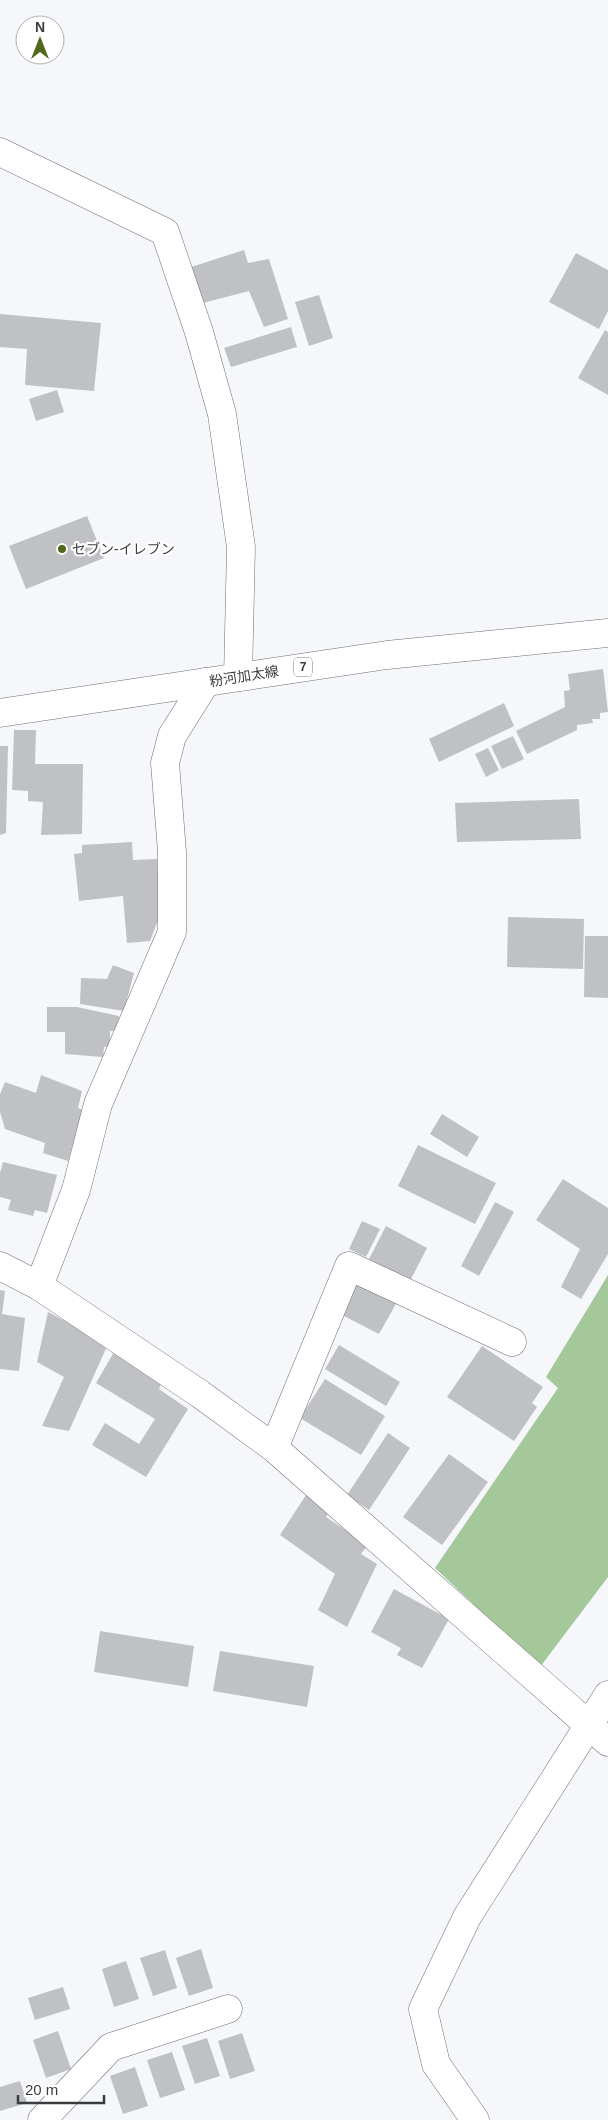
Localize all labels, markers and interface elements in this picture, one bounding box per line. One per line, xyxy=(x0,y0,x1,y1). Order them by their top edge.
north arrow xyxy=(15,15,65,65)
text: N xyxy=(35,19,45,35)
place label: セブン-イレブン xyxy=(72,541,175,557)
marker: セブン-イレブン xyxy=(56,543,68,555)
road number: 7 xyxy=(294,658,312,676)
street label: 粉河加太線 xyxy=(208,663,280,689)
scale bar xyxy=(18,2072,104,2104)
text: 20 m xyxy=(25,2081,58,2098)

